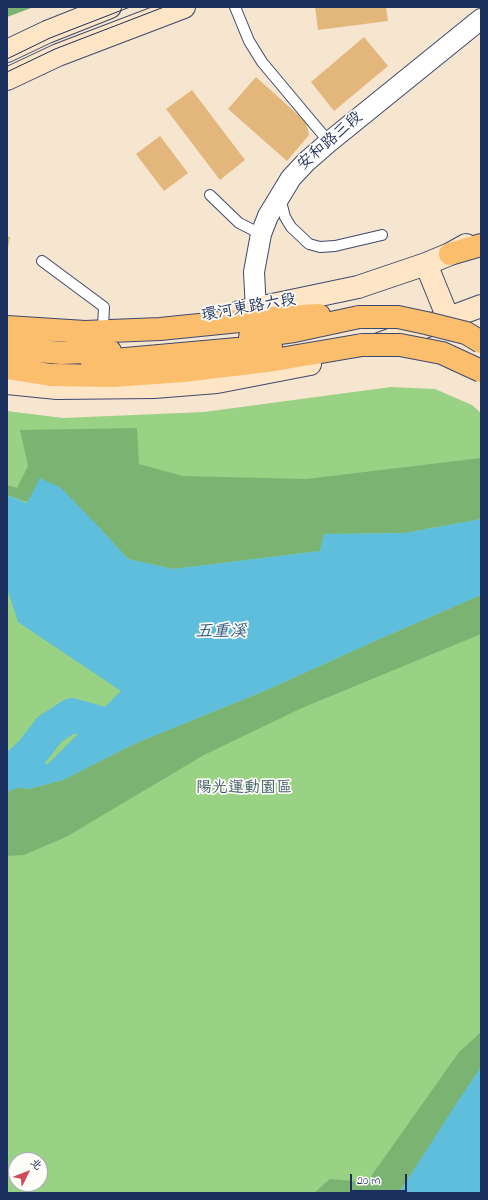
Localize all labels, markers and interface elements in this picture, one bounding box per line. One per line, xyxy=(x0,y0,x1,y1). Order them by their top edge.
street label: 安和路三段 xyxy=(295,109,367,175)
street label: 環河東路六段 xyxy=(200,291,298,327)
water label: 五重溪 xyxy=(196,623,246,643)
park label: 陽光運動園區 xyxy=(196,779,292,799)
north arrow xyxy=(8,1152,48,1192)
text: 北 xyxy=(26,1155,46,1174)
scale bar xyxy=(352,1166,409,1192)
text: 20 m xyxy=(357,1172,380,1190)

